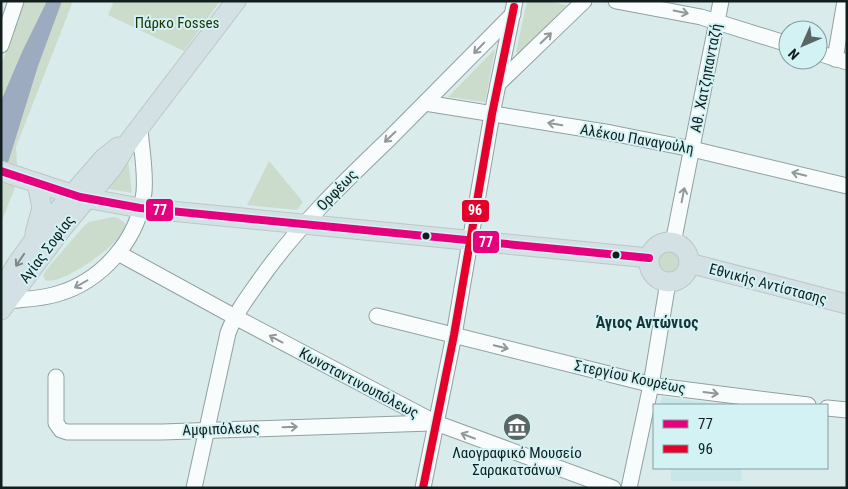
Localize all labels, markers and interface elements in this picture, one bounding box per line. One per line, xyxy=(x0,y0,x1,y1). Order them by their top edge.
one-way arrow xyxy=(673,8,689,18)
park label: Πάρκο Fosses xyxy=(135,14,220,32)
north arrow xyxy=(778,20,828,70)
street label: Αθ. Χατζηπανταζή xyxy=(687,22,725,134)
one-way arrow xyxy=(540,32,552,44)
one-way arrow xyxy=(473,42,485,54)
text: N xyxy=(785,46,802,63)
one-way arrow xyxy=(547,119,563,129)
street label: Αλέκου Παναγούλη xyxy=(579,120,695,158)
one-way arrow xyxy=(384,131,397,143)
street label: Ορφέως xyxy=(313,166,361,214)
one-way arrow xyxy=(792,169,808,179)
one-way arrow xyxy=(679,187,688,203)
line badge: 77 xyxy=(145,198,174,222)
line badge: 96 xyxy=(461,199,490,223)
text: 77 xyxy=(153,202,167,218)
text: 96 xyxy=(468,202,482,218)
street label: Αγίας Σοφίας xyxy=(16,211,78,287)
line badge: 77 xyxy=(472,230,500,254)
unlabelled marker xyxy=(421,231,431,241)
text: 77 xyxy=(479,234,493,250)
unlabelled marker xyxy=(611,250,621,260)
one-way arrow xyxy=(15,253,25,267)
street label: Εθνικής Αντίστασης xyxy=(707,260,829,308)
one-way arrow xyxy=(74,279,88,289)
district label: Άγιος Αντώνιος xyxy=(596,313,698,332)
one-way arrow xyxy=(269,334,284,343)
one-way arrow xyxy=(493,343,509,352)
street label: Κωνσταντινουπόλεως xyxy=(296,344,422,422)
street label: Στεργίου Κουρέως xyxy=(573,356,687,398)
one-way arrow xyxy=(703,388,719,398)
legend xyxy=(653,404,828,469)
museum icon: Λαογραφικό Μουσείο Σαρακατσάνων xyxy=(502,412,532,442)
text: 77 xyxy=(698,415,713,433)
street label: Αμφιπόλεως xyxy=(182,419,260,439)
one-way arrow xyxy=(282,422,298,432)
one-way arrow xyxy=(461,430,476,440)
text: 96 xyxy=(698,440,713,458)
place label: Λαογραφικό Μουσείο Σαρακατσάνων xyxy=(452,444,582,479)

